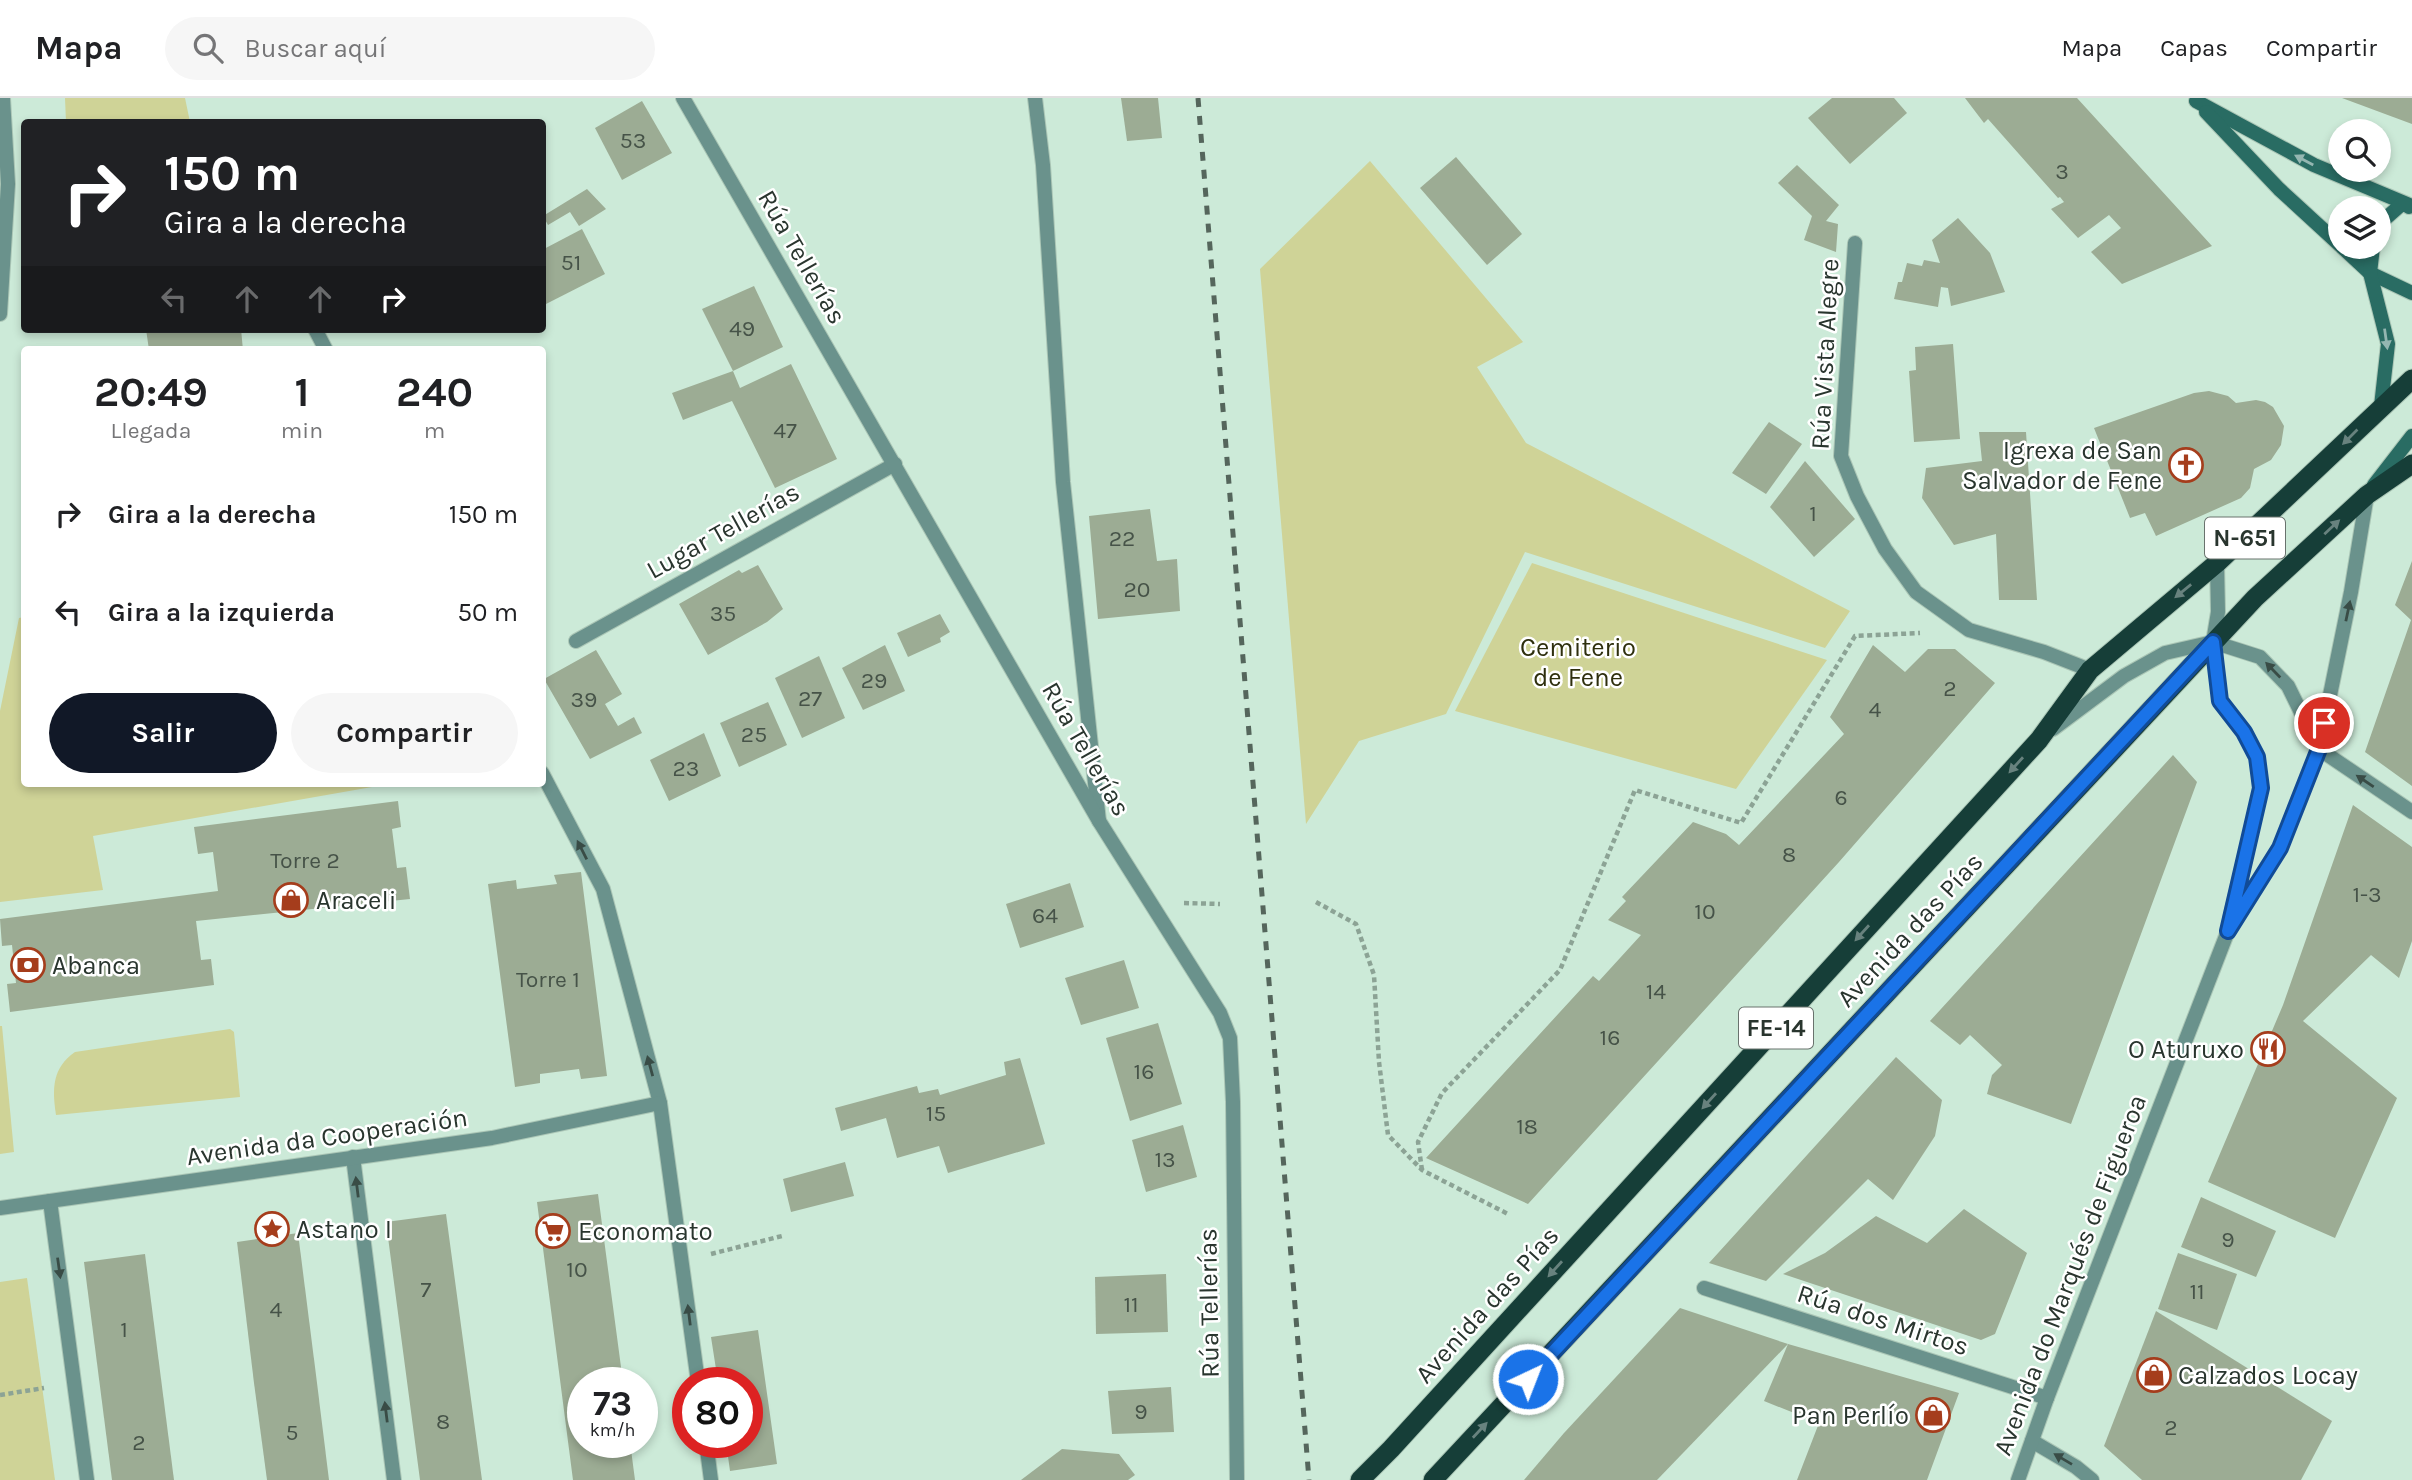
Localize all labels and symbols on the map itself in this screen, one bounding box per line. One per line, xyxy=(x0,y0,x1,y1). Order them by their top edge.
house number: 53 xyxy=(620,127,646,154)
one-way arrow xyxy=(2294,154,2314,166)
house number: 3 xyxy=(2055,158,2069,185)
street label: Rúa Tellerías xyxy=(751,184,853,330)
house number: 51 xyxy=(561,249,581,276)
street label: Rúa Vista Alegre xyxy=(1805,258,1845,450)
house number: 49 xyxy=(729,315,755,342)
one-way arrow xyxy=(2381,328,2392,350)
house number: 47 xyxy=(773,417,797,444)
one-way arrow xyxy=(2342,429,2359,445)
place label: Igrexa de San Salvador de Fene xyxy=(1962,435,2162,496)
church icon: Igrexa de San Salvador de Fene xyxy=(2167,446,2205,484)
street label: Lugar Tellerías xyxy=(641,476,805,586)
house number: 1 xyxy=(1809,500,1817,527)
road number: N-651 xyxy=(2205,517,2285,558)
one-way arrow xyxy=(2323,519,2340,535)
house number: 22 xyxy=(1109,525,1135,552)
house number: 20 xyxy=(1124,576,1150,603)
one-way arrow xyxy=(2174,583,2192,597)
house number: 35 xyxy=(710,600,736,627)
one-way arrow xyxy=(2342,600,2353,622)
park label: Cemiterio de Fene xyxy=(1520,632,1636,693)
one-way arrow xyxy=(2265,662,2281,679)
house number: 29 xyxy=(861,667,887,694)
house number: 2 xyxy=(1943,675,1957,702)
street label: Rúa Tellerías xyxy=(1035,676,1137,822)
house number: 27 xyxy=(798,685,822,712)
house number: 39 xyxy=(571,686,597,713)
pin xyxy=(2294,693,2354,753)
house number: 4 xyxy=(1869,696,1882,723)
house number: 25 xyxy=(741,721,767,748)
house number: 23 xyxy=(673,755,699,782)
one-way arrow xyxy=(2008,756,2024,773)
one-way arrow xyxy=(2355,774,2375,787)
house number: 6 xyxy=(1834,784,1848,811)
one-way arrow xyxy=(577,840,588,860)
house number: 8 xyxy=(1782,841,1796,868)
street label: Avenida das Pías xyxy=(1831,846,1989,1014)
house number: Torre 2 xyxy=(270,847,340,874)
shop icon: Araceli xyxy=(272,881,310,919)
house number: 1-3 xyxy=(2352,881,2382,908)
place label: Araceli xyxy=(316,885,396,916)
house number: 10 xyxy=(1694,898,1716,925)
house number: 64 xyxy=(1032,902,1058,929)
one-way arrow xyxy=(1854,924,1870,942)
bank icon: Abanca xyxy=(9,946,47,984)
place label: Abanca xyxy=(52,950,140,981)
house number: Torre 1 xyxy=(516,966,580,993)
house number: 14 xyxy=(1646,978,1666,1005)
road number: FE-14 xyxy=(1739,1008,1813,1048)
house number: 16 xyxy=(1600,1024,1620,1051)
restaurant icon: O Aturuxo xyxy=(2249,1030,2287,1068)
place label: O Aturuxo xyxy=(2128,1034,2244,1065)
one-way arrow xyxy=(644,1055,655,1077)
house number: 16 xyxy=(1134,1058,1154,1085)
street label: Avenida do Marqués de Figueroa xyxy=(1987,1090,2153,1460)
one-way arrow xyxy=(1701,1092,1717,1110)
house number: 15 xyxy=(926,1100,946,1127)
street label: Avenida da Cooperación xyxy=(184,1102,470,1172)
house number: 18 xyxy=(1516,1113,1538,1140)
house number: 13 xyxy=(1154,1146,1176,1173)
one-way arrow xyxy=(351,1176,362,1198)
place icon: Astano I xyxy=(253,1210,291,1248)
supermarket icon: Economato xyxy=(534,1212,572,1250)
place label: Astano I xyxy=(296,1214,392,1245)
place label: Economato xyxy=(578,1216,713,1247)
street label: Avenida das Pías xyxy=(1409,1220,1565,1390)
house number: 9 xyxy=(2221,1226,2235,1253)
street label: Rúa Tellerías xyxy=(1192,1228,1226,1378)
house number: 10 xyxy=(566,1256,588,1283)
one-way arrow xyxy=(53,1257,64,1279)
one-way arrow xyxy=(1548,1260,1564,1277)
house number: 7 xyxy=(421,1276,432,1303)
street label: Rúa dos Mirtos xyxy=(1793,1278,1973,1362)
house number: 11 xyxy=(2189,1278,2205,1305)
house number: 11 xyxy=(1123,1291,1139,1318)
house number: 4 xyxy=(270,1296,283,1323)
one-way arrow xyxy=(684,1304,695,1326)
house number: 1 xyxy=(120,1316,128,1343)
position arrow xyxy=(1491,1342,1565,1416)
shop icon: Calzados Locay xyxy=(2135,1356,2173,1394)
place label: Calzados Locay xyxy=(2178,1360,2358,1391)
speed limit sign: 80 xyxy=(672,1367,763,1458)
shop icon: Pan Perlío xyxy=(1914,1396,1952,1434)
house number: 9 xyxy=(1134,1398,1148,1425)
place label: Pan Perlío xyxy=(1792,1400,1909,1431)
one-way arrow xyxy=(380,1401,391,1423)
house number: 8 xyxy=(436,1408,450,1435)
house number: 2 xyxy=(2164,1414,2178,1441)
house number: 5 xyxy=(286,1419,298,1446)
one-way arrow xyxy=(1472,1421,1488,1439)
house number: 2 xyxy=(132,1429,146,1456)
one-way arrow xyxy=(2054,1453,2073,1465)

